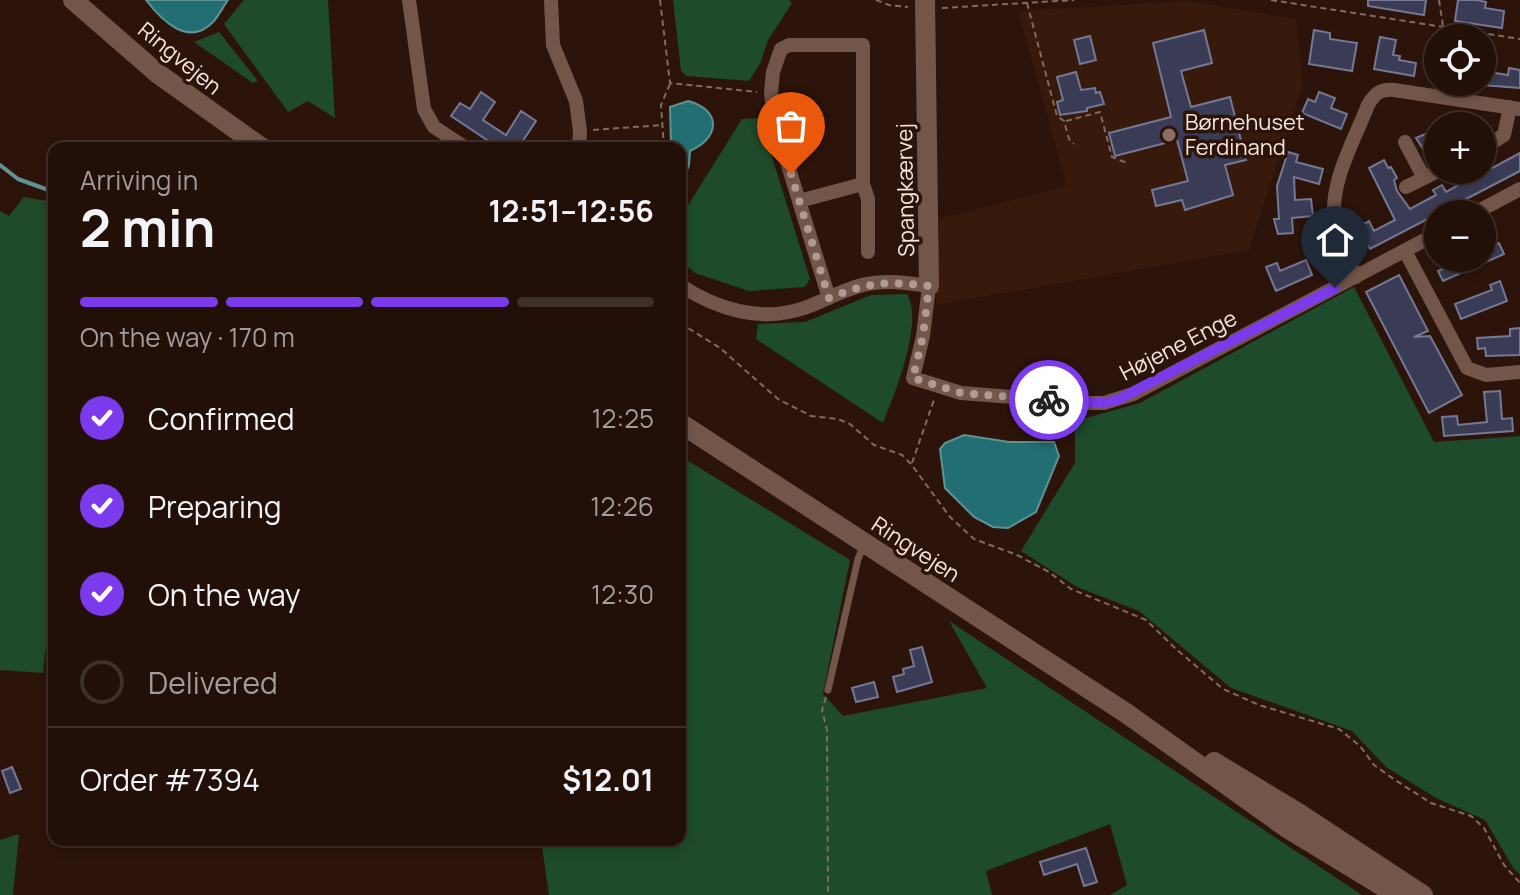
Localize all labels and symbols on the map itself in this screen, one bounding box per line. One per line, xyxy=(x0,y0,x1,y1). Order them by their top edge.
street label: Ringvejen xyxy=(132,15,228,101)
pin xyxy=(757,92,825,174)
place label: Børnehuset Ferdinand xyxy=(1185,107,1305,162)
street label: Spangkærvej xyxy=(889,123,921,257)
marker: Børnehuset Ferdinand xyxy=(1160,126,1178,144)
pin xyxy=(1301,206,1369,288)
street label: Højene Enge xyxy=(1114,303,1242,387)
courier xyxy=(1009,360,1089,440)
street label: Ringvejen xyxy=(866,509,966,589)

